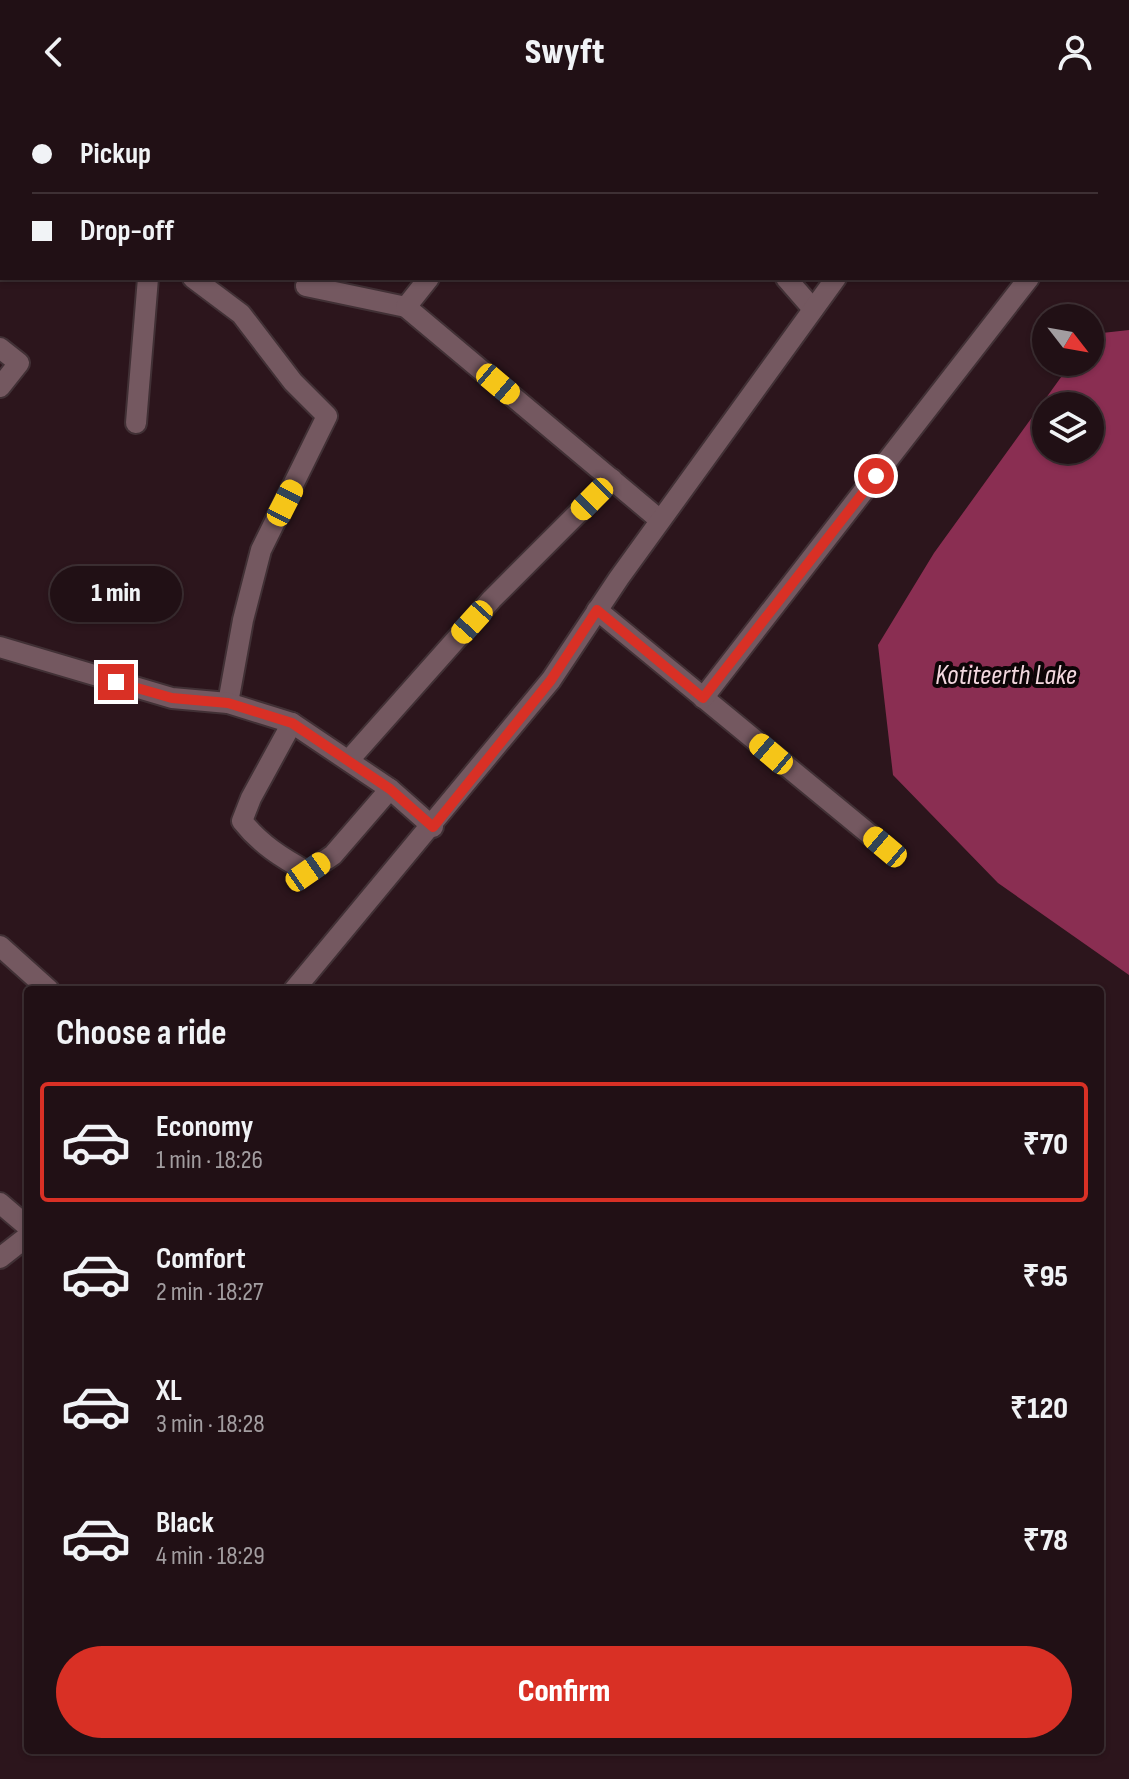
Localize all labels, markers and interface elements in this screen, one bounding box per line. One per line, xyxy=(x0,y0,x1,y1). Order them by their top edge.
icon: back xyxy=(32,30,76,74)
icon: person xyxy=(1053,30,1097,74)
text: Swyft xyxy=(525,31,604,74)
text: Pickup xyxy=(80,136,151,172)
text: Drop-off xyxy=(80,213,174,249)
north arrow xyxy=(1032,304,1104,376)
map controls xyxy=(1032,304,1104,464)
car xyxy=(472,359,524,409)
button: layers xyxy=(1032,392,1104,464)
route start xyxy=(858,458,894,494)
car xyxy=(567,474,617,524)
car xyxy=(263,476,307,530)
callout: 1 min xyxy=(50,566,182,622)
text: 1 min xyxy=(91,578,141,609)
car xyxy=(447,596,497,648)
water label: Kotiteerth Lake xyxy=(935,659,1077,692)
route end xyxy=(98,664,134,700)
car xyxy=(745,729,797,779)
car xyxy=(859,822,911,872)
car xyxy=(281,848,335,896)
text: Choose a ride xyxy=(56,1012,227,1055)
icon: car xyxy=(60,1106,132,1178)
text: Economy xyxy=(156,1109,253,1145)
text: ₹70 xyxy=(1023,1127,1068,1163)
text: 1 min · 18:26 xyxy=(156,1145,263,1176)
icon: car xyxy=(60,1238,132,1310)
text: Comfort xyxy=(156,1241,246,1277)
text: ₹95 xyxy=(1023,1259,1068,1295)
text: 2 min · 18:27 xyxy=(156,1277,263,1308)
icon: car xyxy=(60,1370,132,1442)
text: XL xyxy=(156,1373,182,1409)
text: ₹120 xyxy=(1010,1391,1068,1427)
text: 3 min · 18:28 xyxy=(156,1409,265,1440)
icon: car xyxy=(60,1502,132,1574)
text: Black xyxy=(156,1505,214,1541)
text: ₹78 xyxy=(1023,1523,1068,1559)
text: 4 min · 18:29 xyxy=(156,1541,265,1572)
button: Confirm xyxy=(56,1646,1072,1738)

